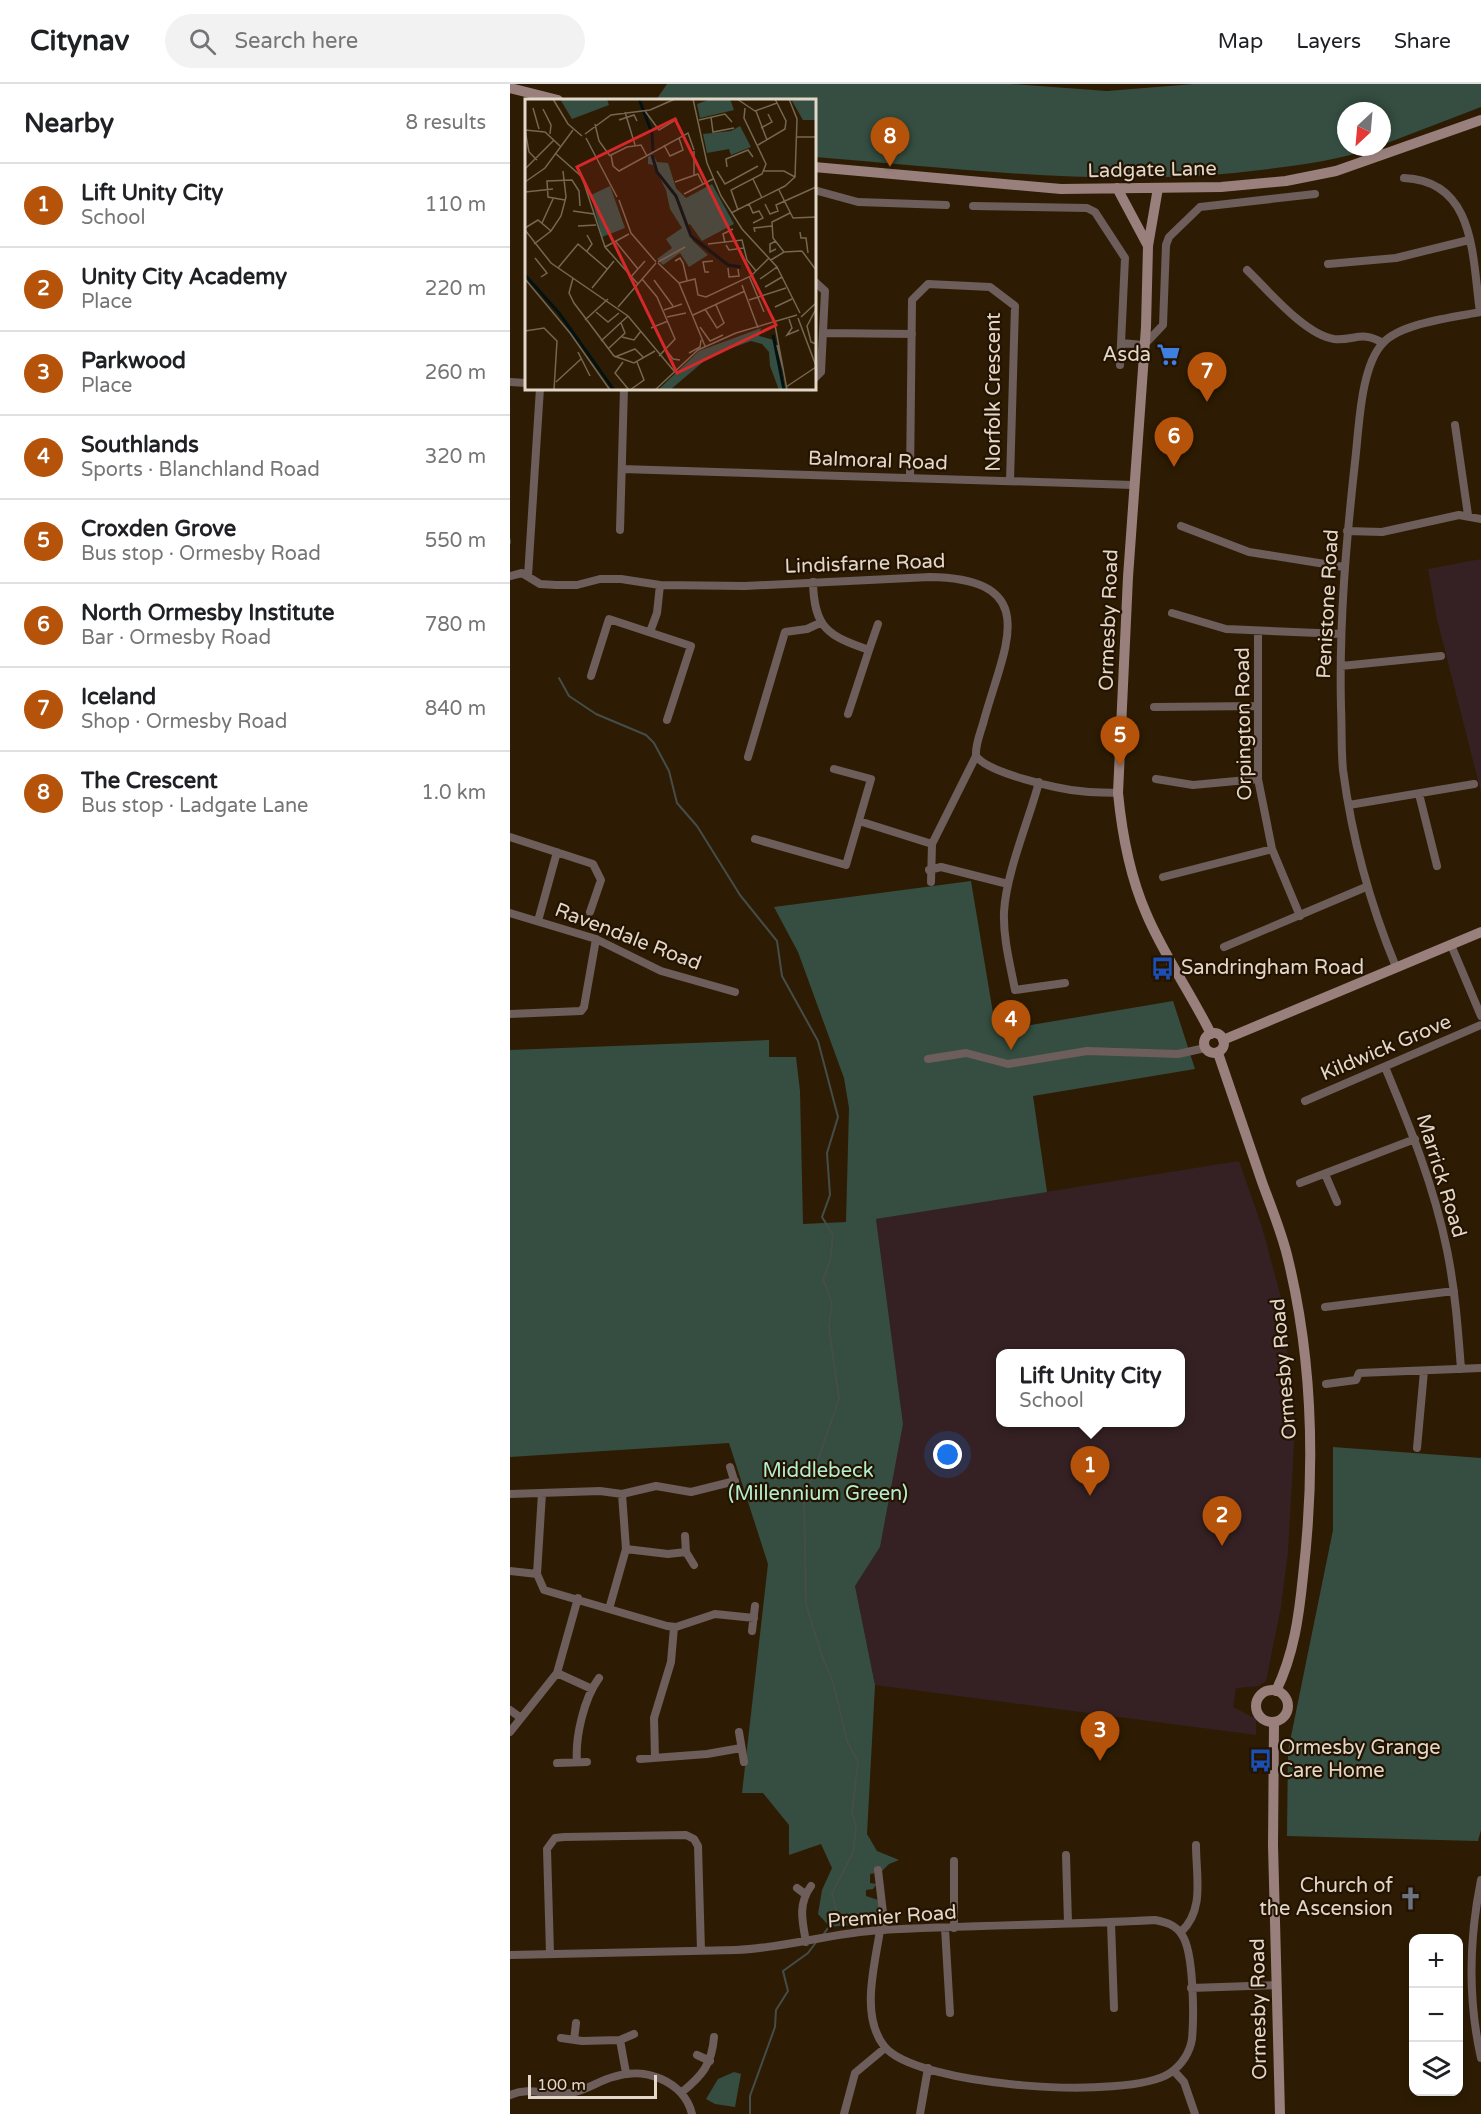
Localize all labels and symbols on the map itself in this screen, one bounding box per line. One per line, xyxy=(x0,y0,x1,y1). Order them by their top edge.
inset map xyxy=(525,99,816,390)
north arrow xyxy=(1337,102,1391,156)
pin: 8 xyxy=(870,118,910,167)
street label: Ladgate Lane xyxy=(1087,157,1217,183)
street label: Norfolk Crescent xyxy=(982,312,1006,472)
supermarket icon: Asda xyxy=(1156,342,1182,368)
place label: Asda xyxy=(1103,343,1151,367)
pin: 7 xyxy=(1188,352,1226,402)
pin: 6 xyxy=(1154,418,1194,467)
street label: Balmoral Road xyxy=(808,447,948,475)
street label: Penistone Road xyxy=(1312,529,1344,679)
street label: Lindisfarne Road xyxy=(784,549,946,579)
street label: Ormesby Road xyxy=(1095,549,1123,691)
street label: Orpington Road xyxy=(1231,647,1257,801)
pin: 5 xyxy=(1100,716,1140,766)
street label: Ravendale Road xyxy=(551,898,705,976)
bus stop icon: Sandringham Road xyxy=(1150,955,1176,981)
place label: Sandringham Road xyxy=(1181,956,1364,980)
pin: 4 xyxy=(992,1000,1030,1050)
street label: Kildwick Grove xyxy=(1317,1010,1455,1086)
street label: Marrick Road xyxy=(1411,1111,1471,1241)
street label: Ormesby Road xyxy=(1266,1297,1302,1441)
your location xyxy=(933,1440,962,1469)
pin: 1 xyxy=(1070,1446,1110,1496)
park label: Middlebeck (Millennium Green) xyxy=(728,1459,908,1506)
pin: 2 xyxy=(1202,1496,1242,1546)
pin: 3 xyxy=(1080,1712,1120,1761)
place label: Ormesby Grange Care Home xyxy=(1279,1736,1441,1783)
bus stop icon: Ormesby Grange Care Home xyxy=(1248,1747,1274,1773)
place label: Church of the Ascension xyxy=(1259,1874,1393,1921)
church icon: Church of the Ascension xyxy=(1398,1885,1424,1911)
street label: Premier Road xyxy=(826,1901,958,1933)
street label: Ormesby Road xyxy=(1246,1938,1272,2080)
scale bar xyxy=(528,2072,657,2100)

